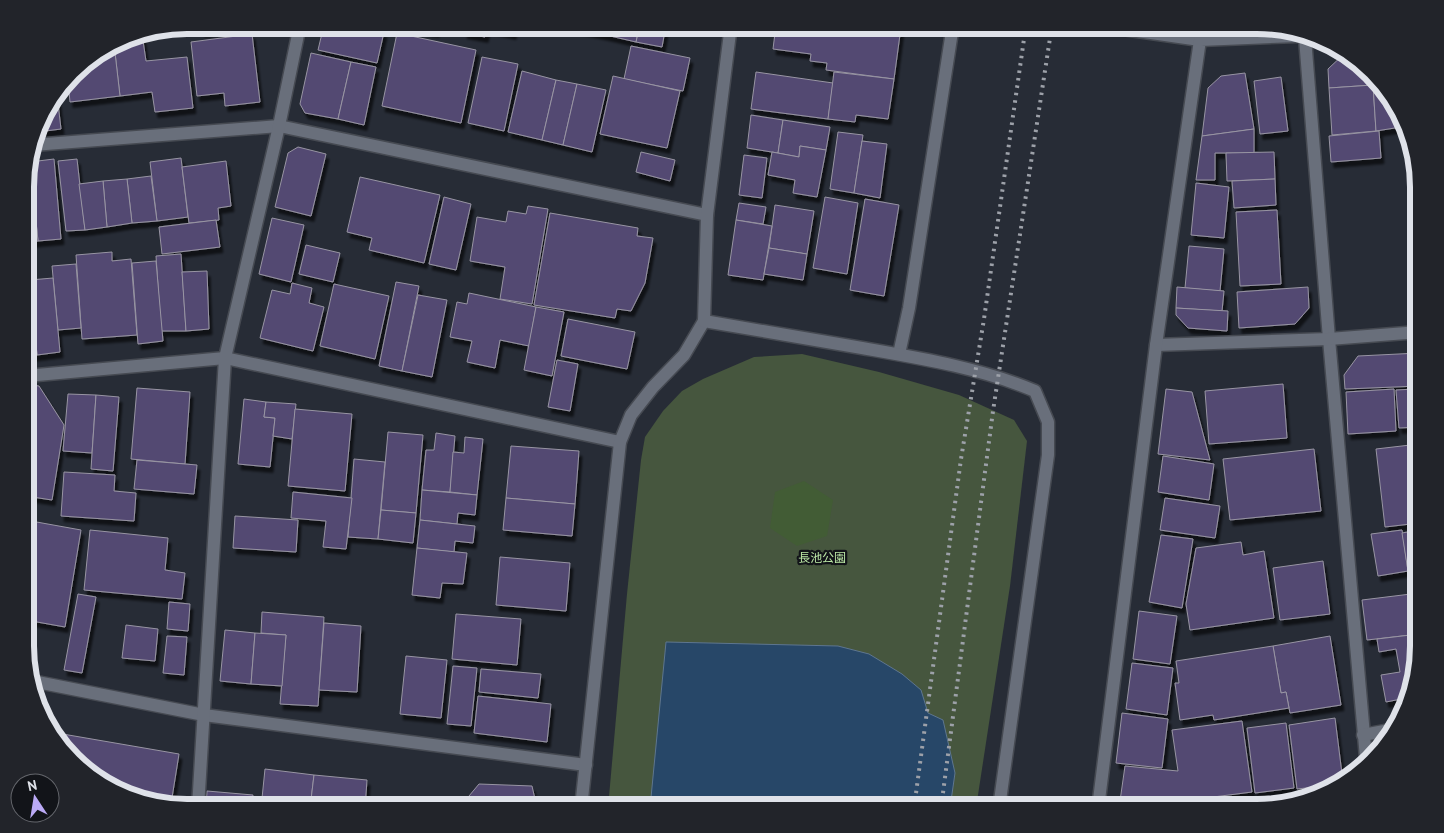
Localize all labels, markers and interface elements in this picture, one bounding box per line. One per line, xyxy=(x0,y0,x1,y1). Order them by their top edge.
park label: 長池公園 xyxy=(798,550,846,565)
north arrow xyxy=(10,773,60,823)
text: N xyxy=(26,776,39,795)

